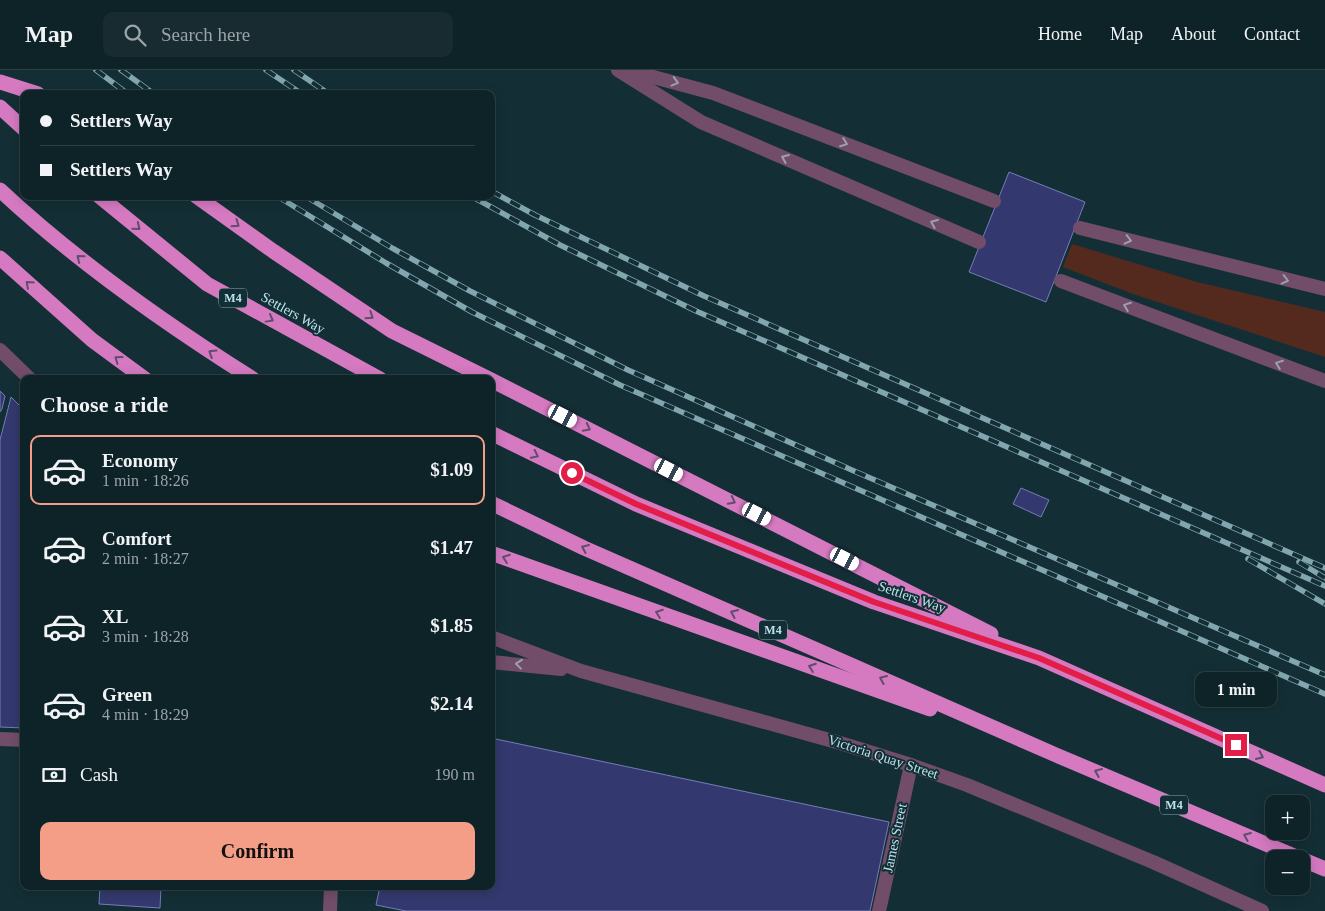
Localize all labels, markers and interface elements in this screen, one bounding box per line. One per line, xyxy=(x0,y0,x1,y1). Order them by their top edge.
search box xyxy=(103,12,453,57)
text: Map xyxy=(25,21,73,47)
icon: search xyxy=(121,21,149,49)
text: Search here xyxy=(161,24,250,45)
text: Home xyxy=(1038,24,1082,44)
text: Map xyxy=(1110,24,1143,44)
text: About xyxy=(1171,24,1216,44)
text: Contact xyxy=(1244,24,1300,44)
one-way arrow xyxy=(670,77,678,87)
text: Settlers Way xyxy=(70,110,173,131)
one-way arrow xyxy=(839,137,848,147)
one-way arrow xyxy=(781,154,790,165)
text: Settlers Way xyxy=(70,159,173,180)
one-way arrow xyxy=(230,218,240,227)
one-way arrow xyxy=(930,218,939,229)
one-way arrow xyxy=(131,222,140,230)
one-way arrow xyxy=(1123,234,1132,245)
one-way arrow xyxy=(77,255,86,263)
one-way arrow xyxy=(1281,274,1290,285)
one-way arrow xyxy=(26,281,35,290)
road number: M4 xyxy=(219,288,247,308)
street label: Settlers Way xyxy=(259,289,327,337)
one-way arrow xyxy=(1124,302,1132,312)
one-way arrow xyxy=(364,310,374,319)
one-way arrow xyxy=(265,313,274,323)
one-way arrow xyxy=(208,349,217,359)
one-way arrow xyxy=(115,357,124,365)
one-way arrow xyxy=(1276,360,1284,370)
text: Choose a ride xyxy=(40,392,168,417)
car xyxy=(546,403,579,429)
one-way arrow xyxy=(582,422,591,432)
icon: car xyxy=(42,448,87,493)
one-way arrow xyxy=(530,449,539,459)
text: Economy xyxy=(102,450,178,471)
car xyxy=(652,457,685,483)
text: $1.09 xyxy=(430,459,473,480)
route start xyxy=(561,462,583,484)
text: 1 min · 18:26 xyxy=(102,472,189,489)
one-way arrow xyxy=(726,495,735,505)
car xyxy=(740,501,773,527)
icon: car xyxy=(42,526,87,571)
text: Comfort xyxy=(102,528,172,549)
text: $1.47 xyxy=(430,537,473,558)
one-way arrow xyxy=(581,544,590,555)
car xyxy=(828,546,861,572)
text: 2 min · 18:27 xyxy=(102,550,189,567)
one-way arrow xyxy=(502,554,511,564)
street label: Settlers Way xyxy=(876,578,948,616)
icon: car xyxy=(42,604,87,649)
text: XL xyxy=(102,606,128,627)
one-way arrow xyxy=(655,609,664,619)
one-way arrow xyxy=(730,609,739,620)
text: $1.85 xyxy=(430,615,473,636)
road number: M4 xyxy=(759,620,787,640)
text: 3 min · 18:28 xyxy=(102,628,189,645)
one-way arrow xyxy=(515,659,523,670)
one-way arrow xyxy=(808,663,817,673)
callout: 1 min xyxy=(1195,672,1277,708)
one-way arrow xyxy=(879,674,888,685)
text: 1 min xyxy=(1217,681,1255,698)
icon: car xyxy=(42,682,87,727)
text: Green xyxy=(102,684,152,705)
text: $2.14 xyxy=(430,693,473,714)
text: 4 min · 18:29 xyxy=(102,706,189,723)
street label: Victoria Quay Street xyxy=(826,732,940,782)
route end xyxy=(1225,734,1247,756)
one-way arrow xyxy=(1255,749,1264,760)
icon: cash xyxy=(40,761,68,789)
text: Cash xyxy=(80,764,118,785)
text: 190 m xyxy=(435,766,475,783)
one-way arrow xyxy=(1094,768,1103,779)
map controls xyxy=(1265,795,1310,895)
button: + xyxy=(1265,795,1310,840)
road number: M4 xyxy=(1160,796,1188,814)
street label: James Street xyxy=(880,802,910,874)
button: Confirm xyxy=(40,822,475,880)
one-way arrow xyxy=(1243,832,1252,843)
button: − xyxy=(1265,850,1310,895)

